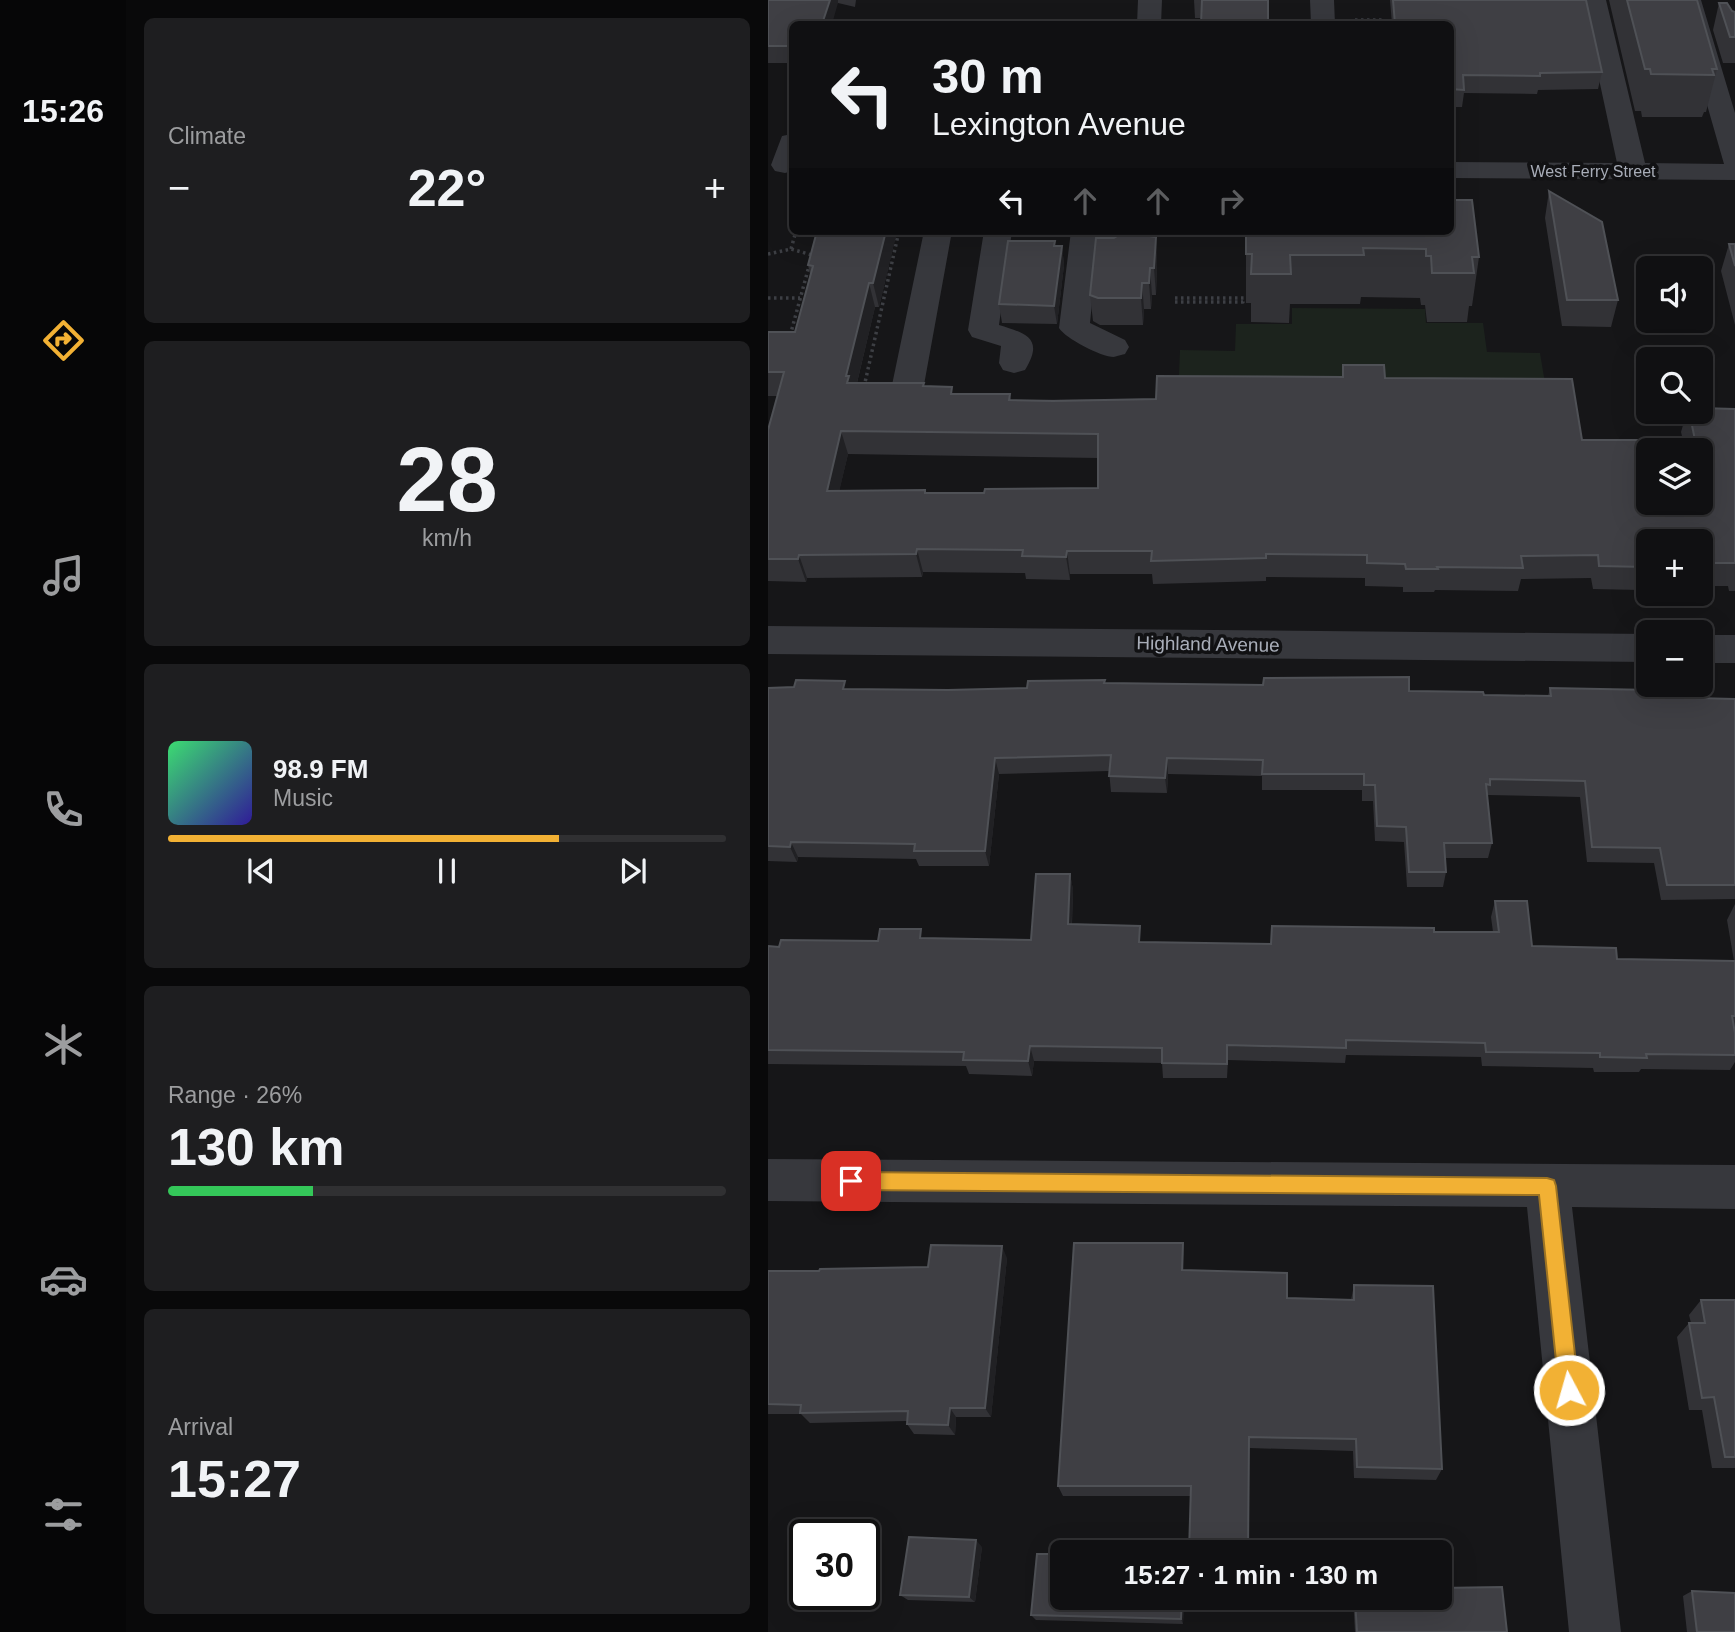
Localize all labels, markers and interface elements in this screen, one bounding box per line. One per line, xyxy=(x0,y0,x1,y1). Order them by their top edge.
icon: left xyxy=(817,49,908,140)
text: 30 m xyxy=(932,49,1044,103)
text: 15:26 xyxy=(22,93,104,129)
text: Lexington Avenue xyxy=(932,106,1186,142)
text: Climate xyxy=(168,123,246,149)
text: 22° xyxy=(408,159,486,217)
street label: West Ferry Street xyxy=(1530,163,1656,180)
text: − xyxy=(168,167,190,209)
text: + xyxy=(704,167,726,209)
icon: left xyxy=(993,182,1031,220)
icon: ahead xyxy=(1066,182,1104,220)
icon: ahead xyxy=(1139,182,1177,220)
icon: right xyxy=(1212,182,1250,220)
map controls xyxy=(1636,256,1713,697)
button: sound xyxy=(1636,256,1713,333)
icon: directions xyxy=(39,316,88,365)
button: search xyxy=(1636,347,1713,424)
text: 28 xyxy=(396,429,498,530)
button: layers xyxy=(1636,438,1713,515)
text: km/h xyxy=(422,525,472,551)
button: + xyxy=(1636,529,1713,606)
icon: music xyxy=(39,551,88,600)
button: − xyxy=(1636,620,1713,697)
street label: Highland Avenue xyxy=(1136,632,1280,656)
text: 98.9 FM xyxy=(273,754,368,784)
icon: phone xyxy=(39,785,88,834)
text: Music xyxy=(273,785,333,811)
icon: previous xyxy=(242,852,280,890)
icon: pause xyxy=(428,852,466,890)
icon: next xyxy=(614,852,652,890)
icon: climate xyxy=(39,1020,88,1069)
text: Range · 26% xyxy=(168,1082,302,1108)
text: 130 km xyxy=(168,1118,344,1176)
pin xyxy=(821,1151,881,1211)
icon: arrive xyxy=(832,1162,870,1200)
icon: car xyxy=(39,1255,88,1304)
position arrow xyxy=(1532,1353,1606,1427)
text: Arrival xyxy=(168,1414,233,1440)
text: 15:27 xyxy=(168,1450,301,1508)
icon: filters xyxy=(39,1490,88,1539)
speed limit sign: 30 xyxy=(789,1519,880,1610)
text: 15:27 · 1 min · 130 m xyxy=(1124,1560,1378,1590)

